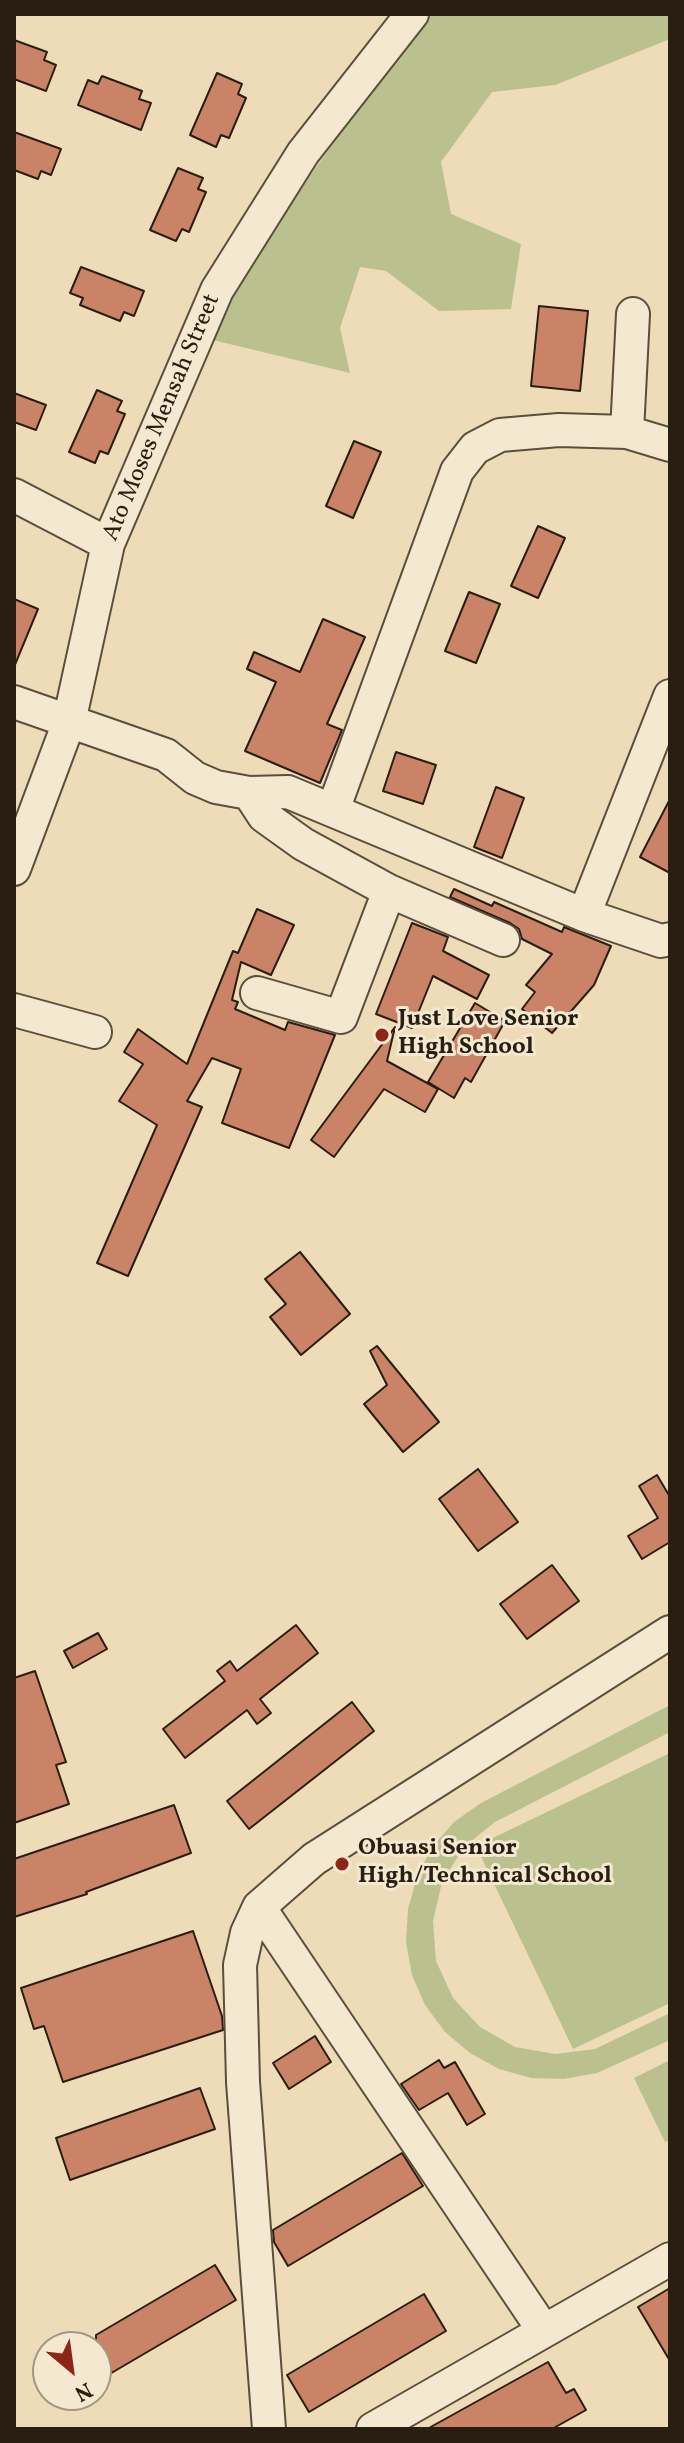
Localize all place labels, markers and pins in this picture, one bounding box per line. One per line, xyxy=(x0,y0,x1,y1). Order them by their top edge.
place label: Just Love Senior High School xyxy=(398,1007,578,1063)
marker: Just Love Senior High School xyxy=(373,1026,391,1044)
place label: Obuasi Senior High/Technical School xyxy=(358,1836,612,1892)
marker: Obuasi Senior High/Technical School xyxy=(333,1855,351,1873)

